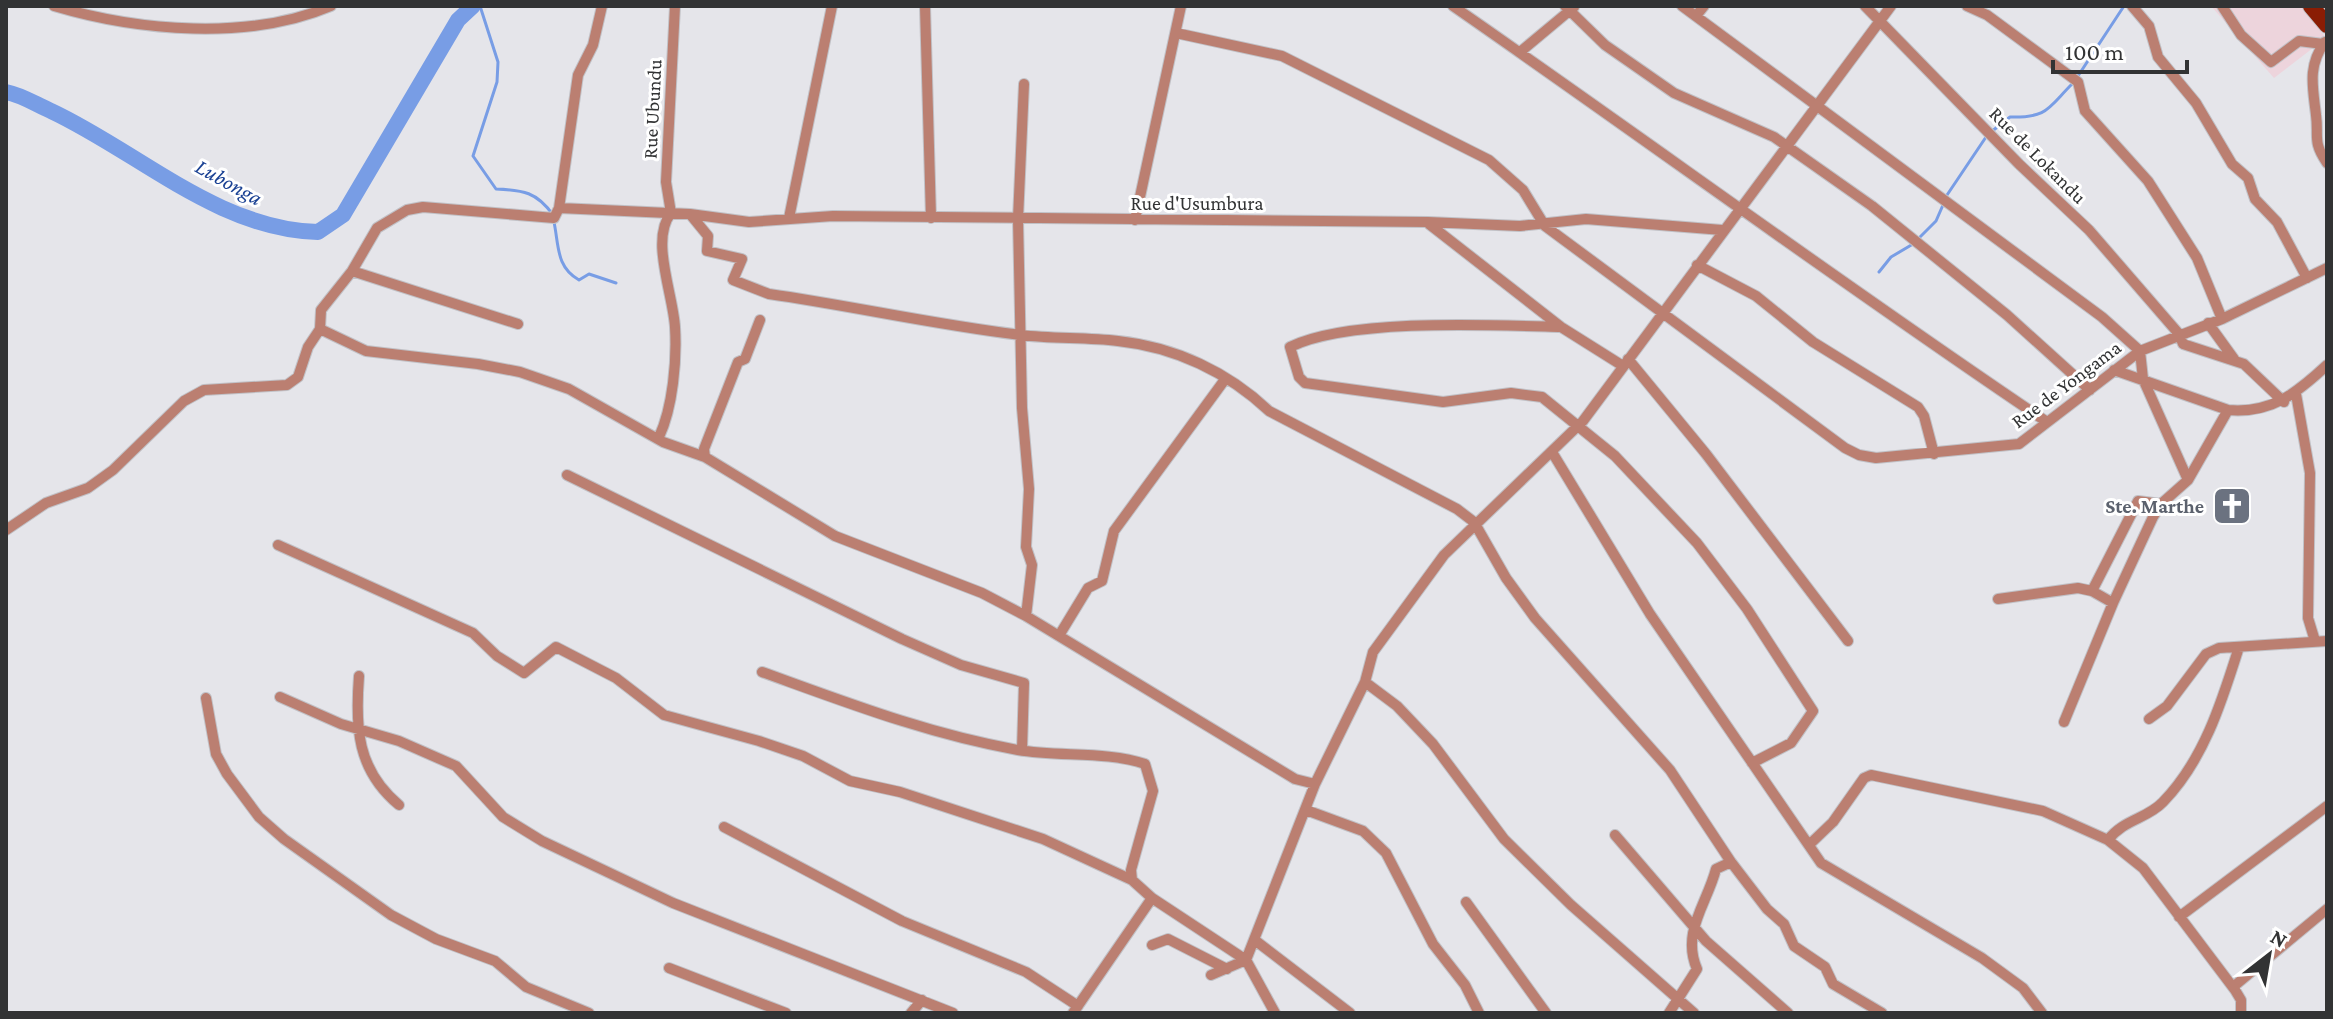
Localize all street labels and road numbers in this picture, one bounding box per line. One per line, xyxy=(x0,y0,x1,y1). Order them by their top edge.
street label: Rue Ubundu xyxy=(638,58,666,159)
street label: Rue de Lokandu xyxy=(1985,102,2091,208)
street label: Rue d'Usumbura xyxy=(1131,192,1263,214)
street label: Rue de Yongama xyxy=(2007,336,2126,433)

